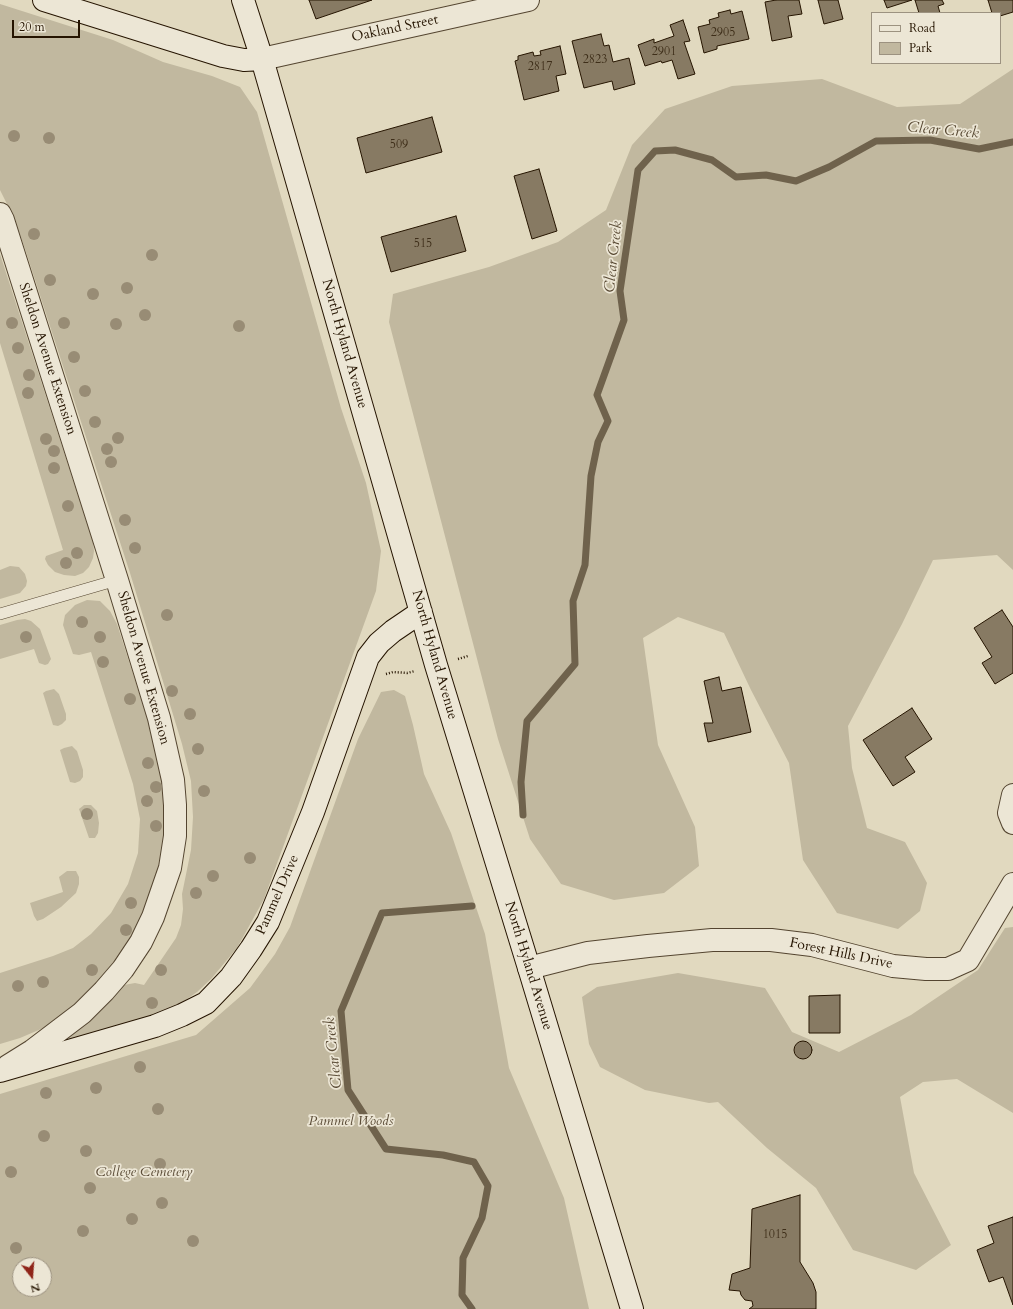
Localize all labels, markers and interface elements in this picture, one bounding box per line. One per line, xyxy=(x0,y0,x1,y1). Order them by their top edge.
scale bar xyxy=(14,12,82,38)
street label: Oakland Street xyxy=(350,12,440,46)
legend xyxy=(871,12,1001,64)
text: 20 m xyxy=(19,19,45,35)
text: Road xyxy=(909,20,935,36)
house number: 2905 xyxy=(711,26,735,40)
text: Park xyxy=(909,40,932,56)
house number: 2901 xyxy=(652,45,676,59)
house number: 2823 xyxy=(583,53,607,67)
house number: 2817 xyxy=(528,60,552,74)
water label: Clear Creek xyxy=(906,119,980,143)
house number: 509 xyxy=(390,138,408,152)
water label: Clear Creek xyxy=(601,220,627,294)
house number: 515 xyxy=(414,237,432,251)
street label: North Hyland Avenue xyxy=(317,277,371,411)
street label: Sheldon Avenue Extension xyxy=(14,281,80,437)
street label: North Hyland Avenue xyxy=(407,588,461,722)
street label: Sheldon Avenue Extension xyxy=(113,589,173,747)
street label: Pammel Drive xyxy=(253,853,303,937)
street label: North Hyland Avenue xyxy=(500,900,556,1032)
street label: Forest Hills Drive xyxy=(788,935,894,973)
water label: Clear Creek xyxy=(321,1016,347,1090)
park label: Pammel Woods xyxy=(308,1114,394,1130)
park label: College Cemetery xyxy=(95,1165,193,1181)
house number: 1015 xyxy=(763,1228,787,1242)
north arrow xyxy=(12,1257,52,1297)
text: N xyxy=(29,1279,42,1297)

